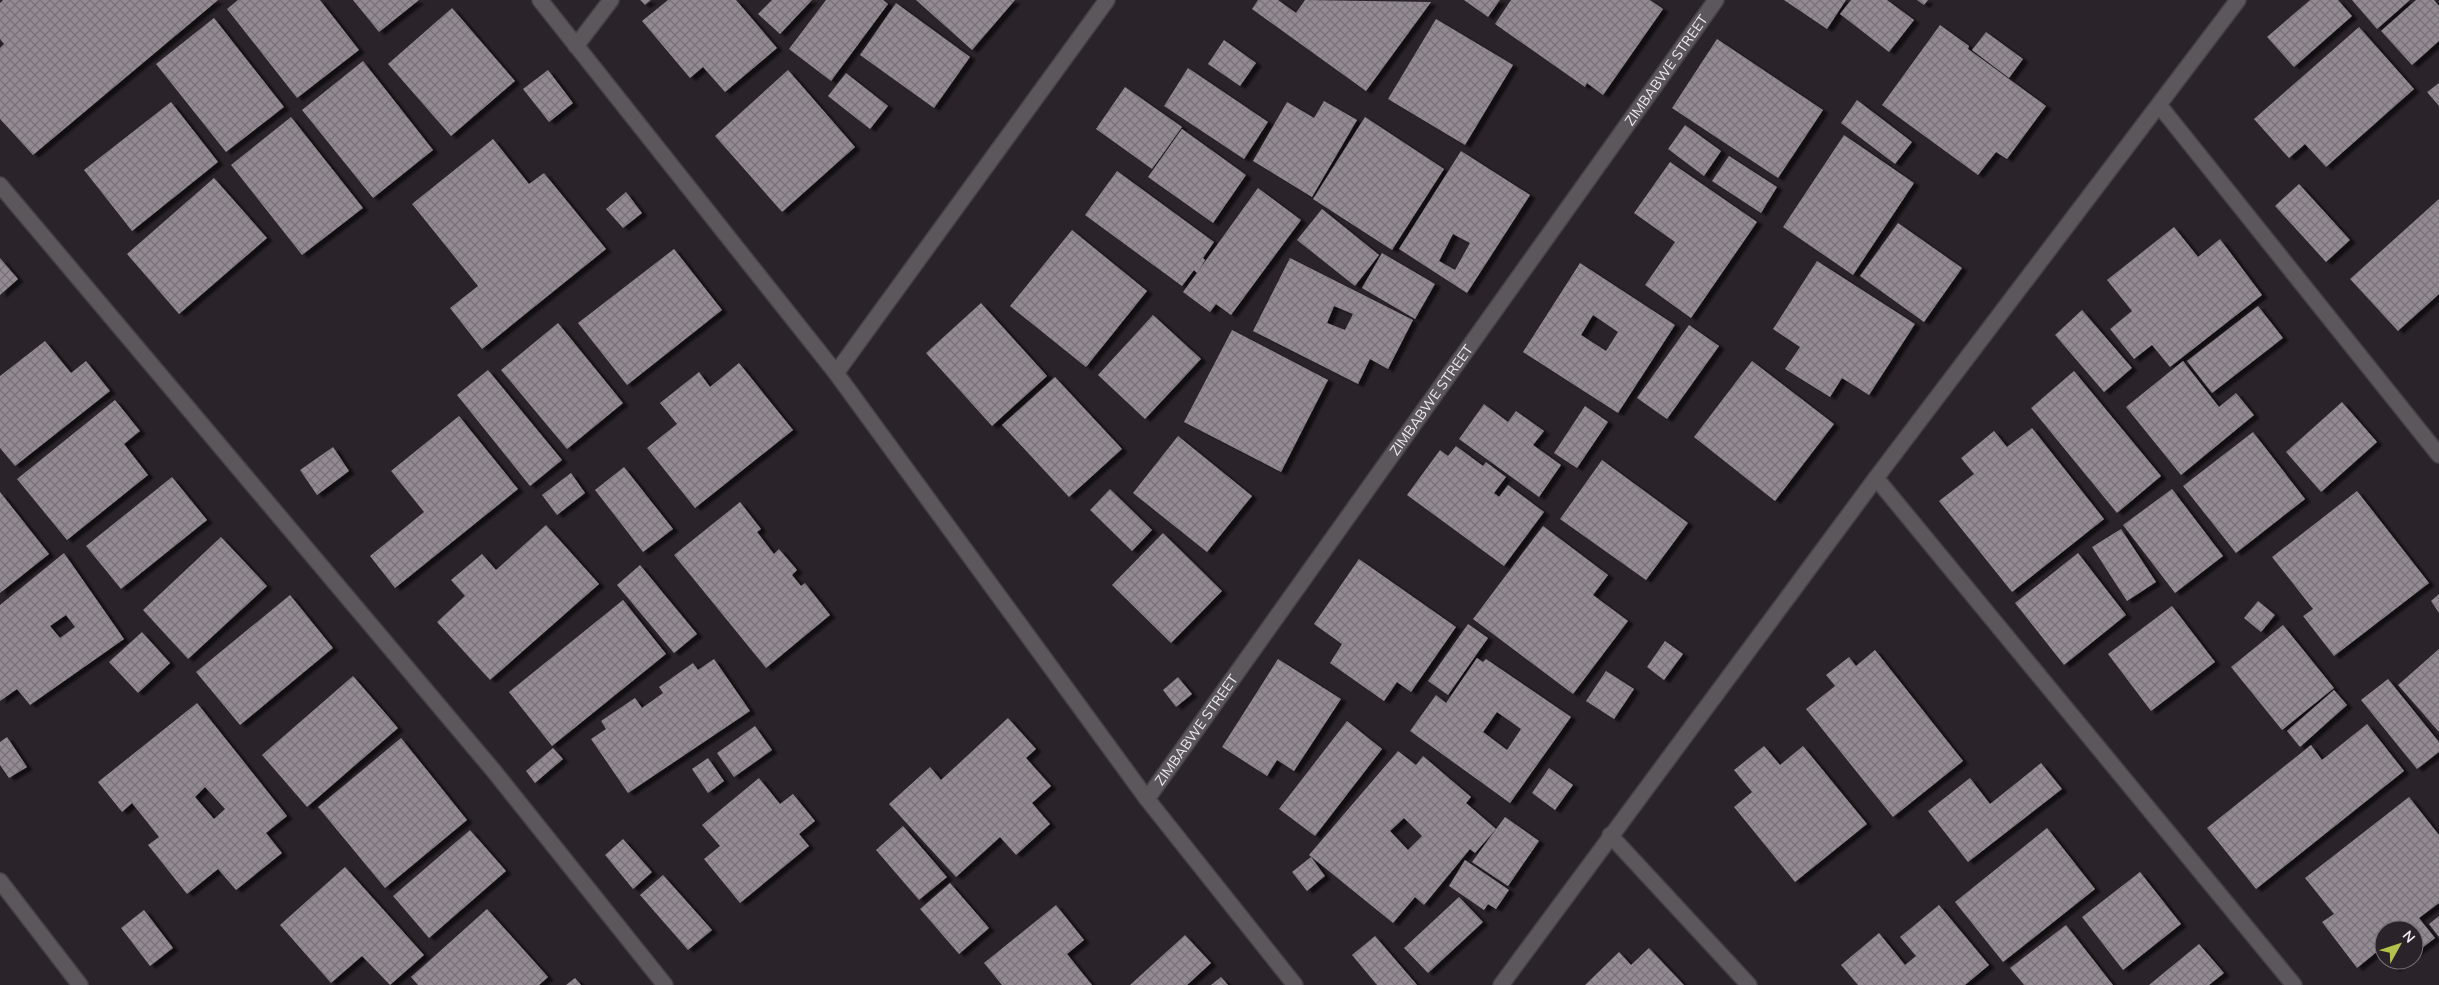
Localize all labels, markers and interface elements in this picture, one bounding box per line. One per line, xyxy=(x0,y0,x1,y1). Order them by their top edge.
street label: ZIMBABWE STREET xyxy=(1621,11,1712,129)
street label: ZIMBABWE STREET xyxy=(1386,340,1477,459)
street label: ZIMBABWE STREET xyxy=(1151,670,1242,789)
north arrow xyxy=(2374,920,2424,970)
text: N xyxy=(2399,927,2419,946)

